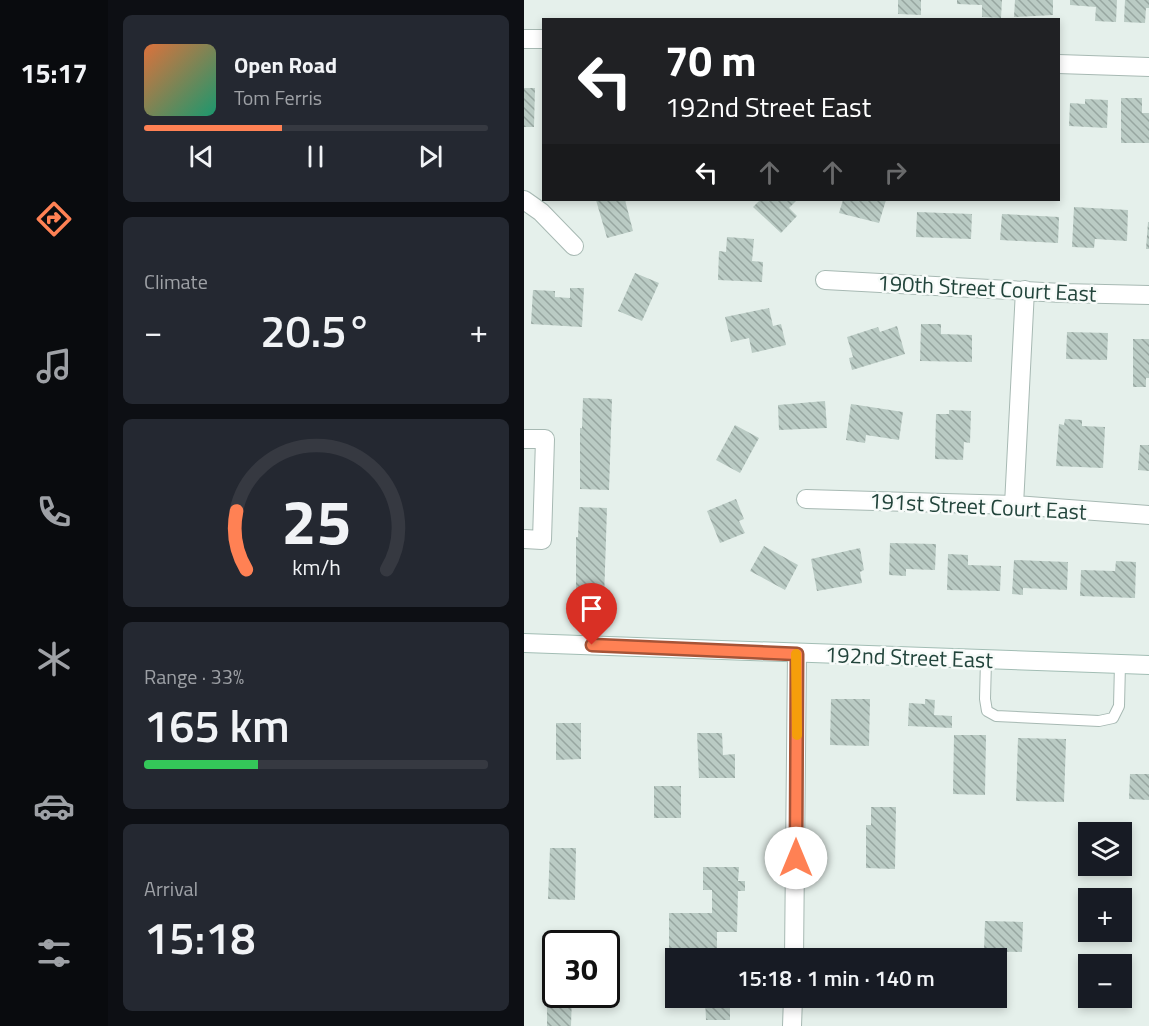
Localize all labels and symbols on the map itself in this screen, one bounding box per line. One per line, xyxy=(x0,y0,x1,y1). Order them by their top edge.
street label: 190th Street Court East xyxy=(877,265,1098,311)
street label: 191st Street Court East xyxy=(868,483,1088,529)
pin xyxy=(566,583,617,645)
street label: 192nd Street East xyxy=(824,637,994,677)
position arrow xyxy=(764,826,828,890)
speed limit sign: 30 xyxy=(542,930,620,1008)

